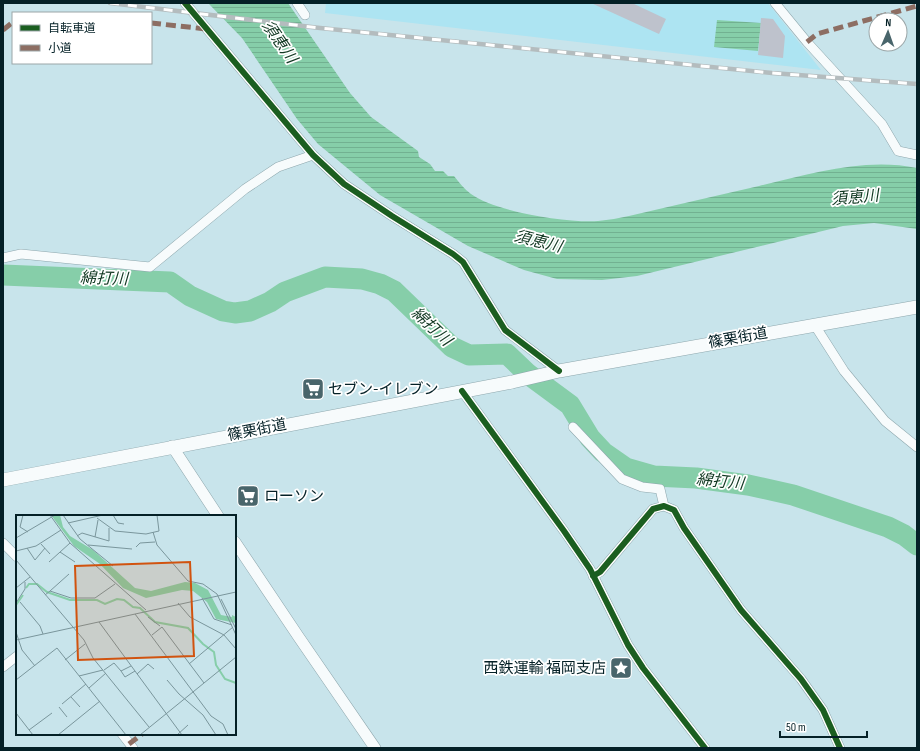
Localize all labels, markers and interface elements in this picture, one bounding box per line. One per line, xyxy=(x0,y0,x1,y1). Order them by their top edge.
legend xyxy=(12,12,152,64)
north arrow xyxy=(868,12,908,52)
text: N xyxy=(885,16,892,29)
water label: 須恵川 xyxy=(257,17,302,69)
text: 自転車道 xyxy=(48,21,96,36)
text: 小道 xyxy=(48,41,72,56)
water label: 須恵川 xyxy=(830,186,882,210)
water label: 須恵川 xyxy=(512,227,566,258)
water label: 綿打川 xyxy=(80,269,130,289)
water label: 綿打川 xyxy=(407,304,456,352)
street label: 篠栗街道 xyxy=(707,323,769,353)
supermarket icon: セブン-イレブン xyxy=(300,376,326,402)
place label: セブン-イレブン xyxy=(328,380,439,399)
street label: 篠栗街道 xyxy=(226,415,288,445)
water label: 綿打川 xyxy=(695,470,747,494)
supermarket icon: ローソン xyxy=(235,483,261,509)
place label: ローソン xyxy=(264,487,324,506)
inset map xyxy=(16,515,236,735)
place icon: 西鉄運輸 福岡支店 xyxy=(608,655,634,681)
place label: 西鉄運輸 福岡支店 xyxy=(484,659,606,678)
scale bar xyxy=(780,713,867,739)
text: 50 m xyxy=(786,720,806,735)

